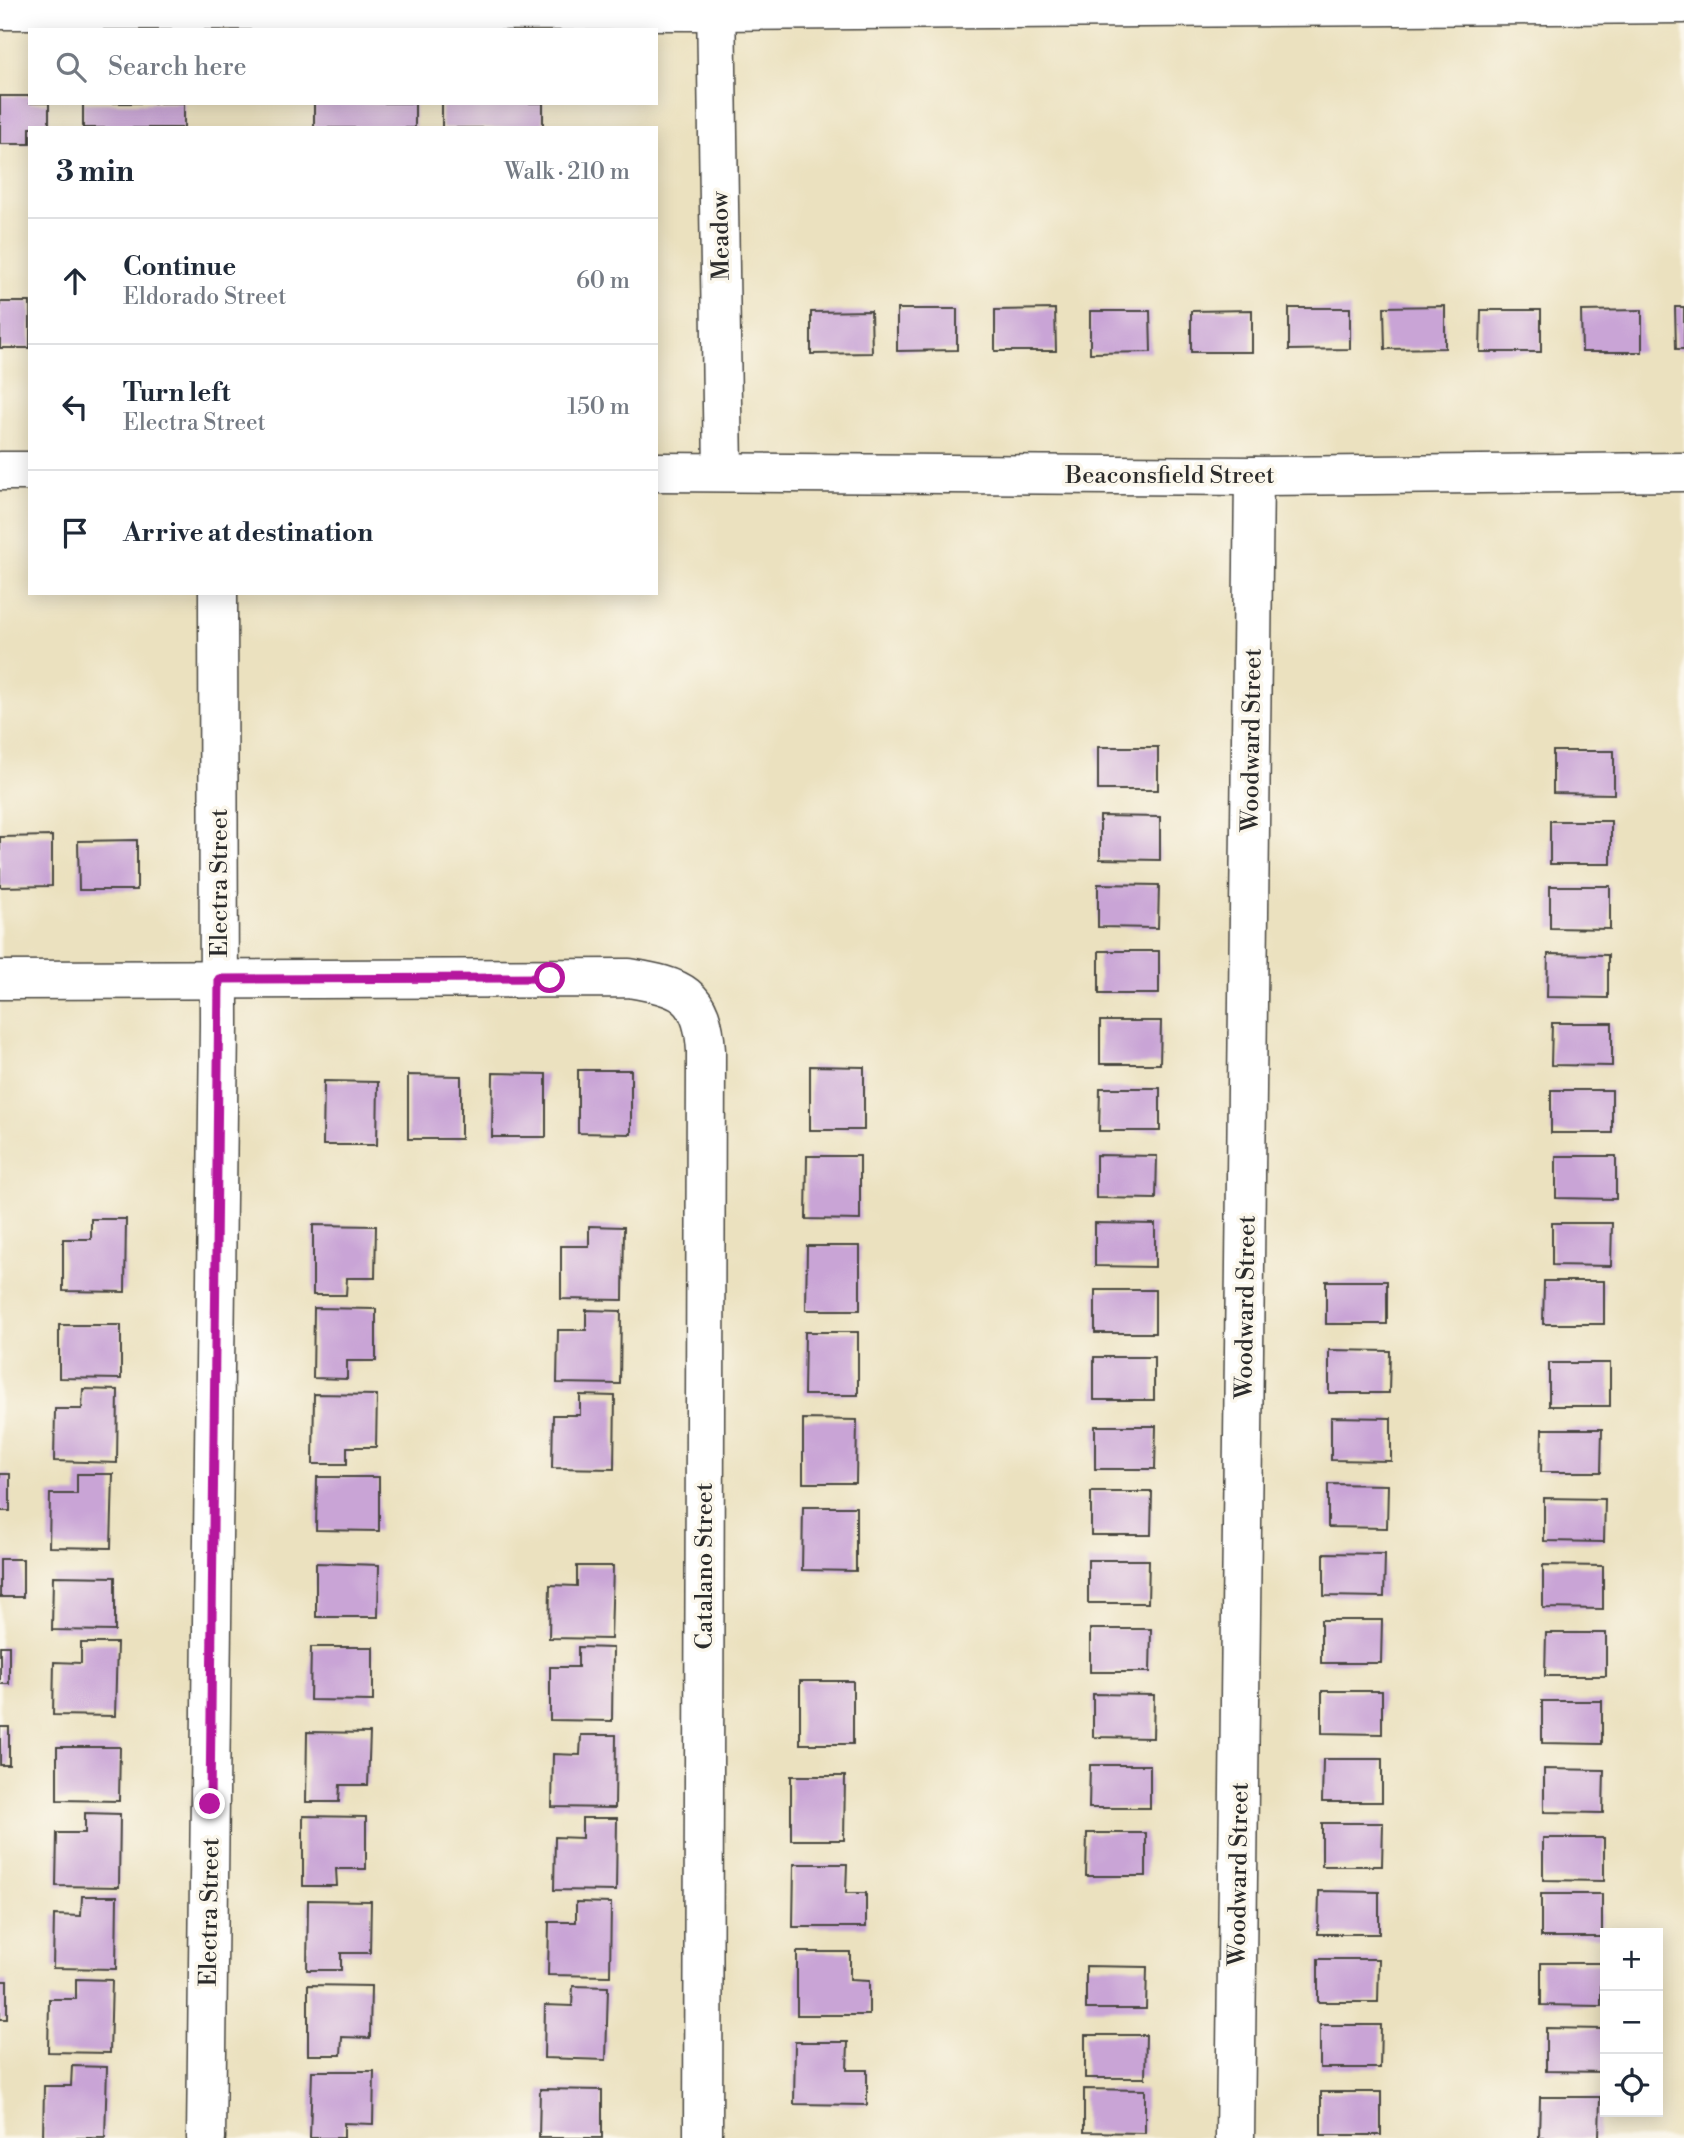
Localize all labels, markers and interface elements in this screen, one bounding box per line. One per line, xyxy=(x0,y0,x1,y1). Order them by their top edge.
search box xyxy=(28,28,658,105)
icon: search xyxy=(52,48,90,86)
text: Search here xyxy=(108,51,247,83)
text: 3 min xyxy=(56,153,134,191)
text: Walk · 210 m xyxy=(504,158,630,186)
street label: Meadow xyxy=(705,190,737,281)
text: Continue xyxy=(123,251,236,283)
icon: ahead xyxy=(56,262,94,300)
text: 60 m xyxy=(576,267,630,295)
text: Eldorado Street xyxy=(123,283,286,311)
text: Turn left xyxy=(123,377,231,409)
icon: left xyxy=(56,388,94,426)
text: 150 m xyxy=(567,393,630,421)
text: Electra Street xyxy=(123,409,266,437)
street label: Beaconsfield Street xyxy=(1064,461,1275,491)
icon: arrive xyxy=(56,514,94,552)
text: Arrive at destination xyxy=(123,517,373,549)
street label: Woodward Street xyxy=(1235,647,1269,833)
street label: Electra Street xyxy=(205,808,235,957)
route start xyxy=(534,962,565,993)
street label: Woodward Street xyxy=(1229,1214,1263,1400)
street label: Catalano Street xyxy=(690,1482,720,1649)
street label: Woodward Street xyxy=(1222,1781,1256,1967)
route end xyxy=(194,1788,225,1819)
street label: Electra Street xyxy=(194,1837,226,1987)
map controls xyxy=(1600,1928,1663,2117)
button: + xyxy=(1600,1928,1663,1991)
button: − xyxy=(1600,1991,1663,2054)
button: locate xyxy=(1600,2054,1663,2117)

